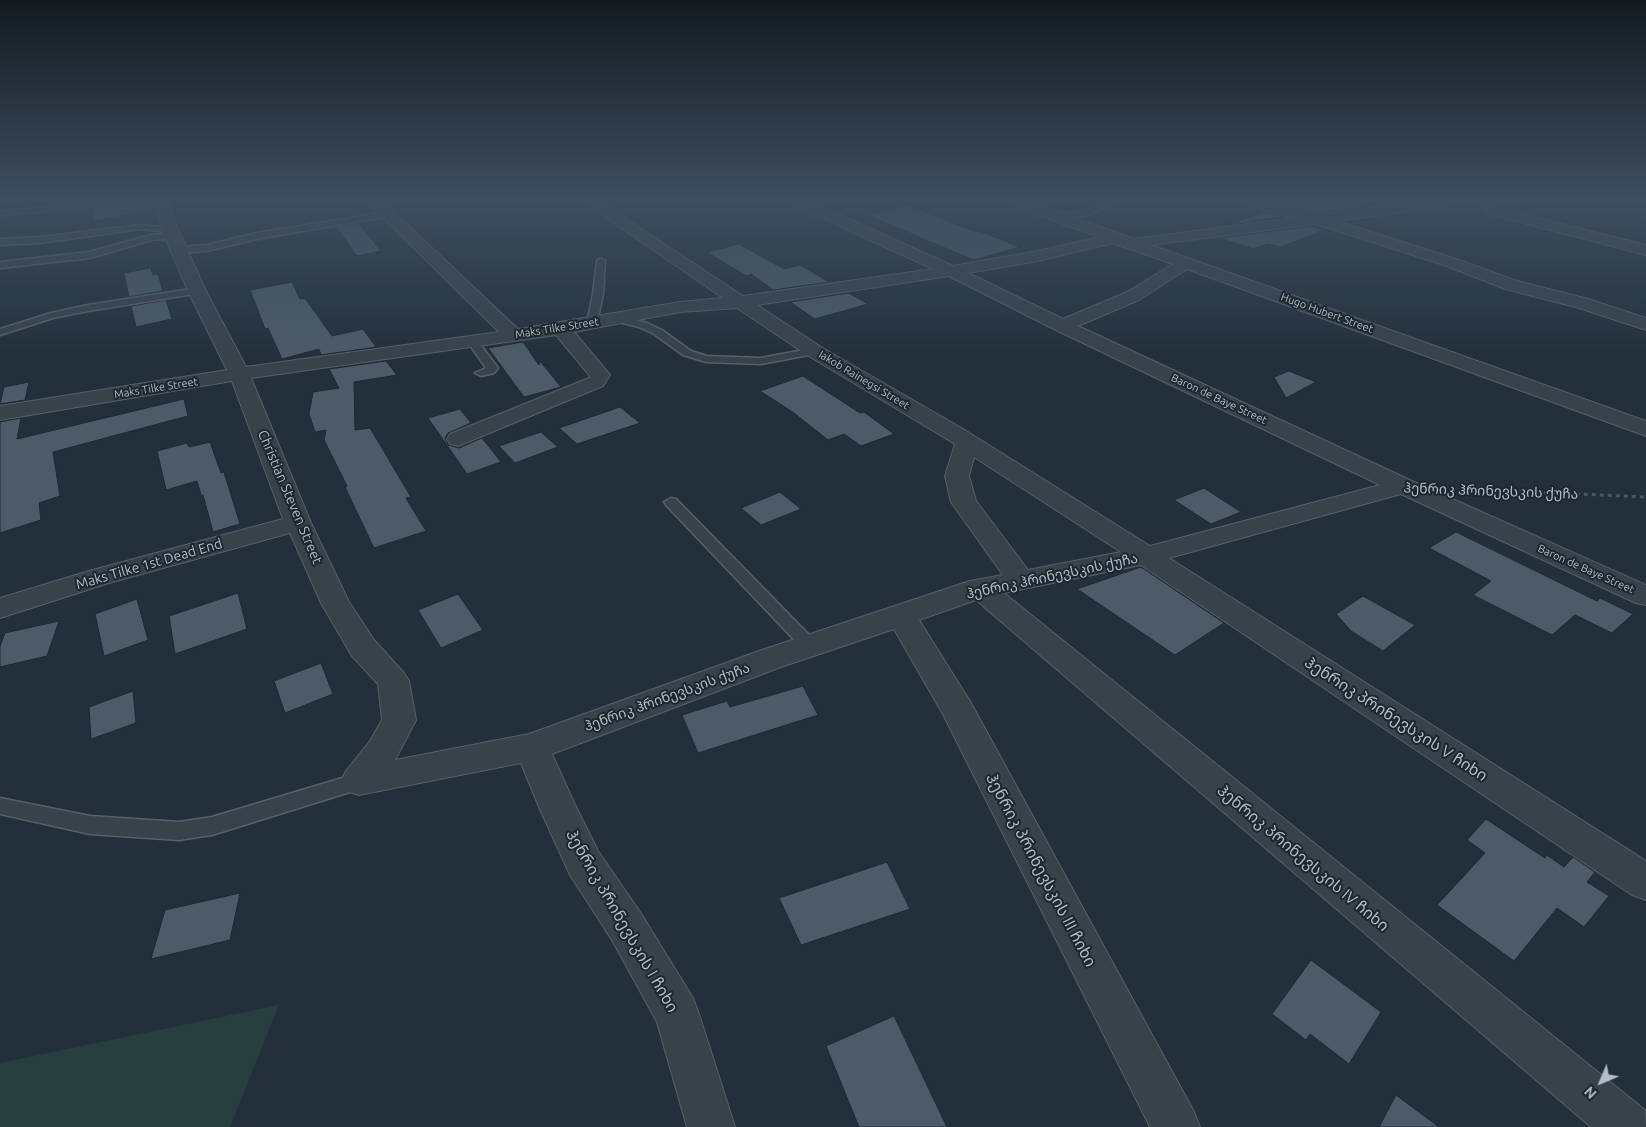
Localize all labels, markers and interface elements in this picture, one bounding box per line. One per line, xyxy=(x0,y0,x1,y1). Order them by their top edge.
street label: Hugo Hubert Street xyxy=(1279,290,1375,336)
street label: Maks Tilke Street xyxy=(514,315,600,341)
street label: Iakob Rainegsi Street xyxy=(816,348,912,412)
street label: Baron de Baye Street xyxy=(1169,371,1269,427)
street label: Maks Tilke Street xyxy=(113,375,199,401)
street label: Christian Steven Street xyxy=(254,427,326,567)
street label: ჰენრიკ ჰრინევსკის ქუჩა xyxy=(1403,480,1579,502)
street label: Maks Tilke 1st Dead End xyxy=(74,535,224,593)
street label: Baron de Baye Street xyxy=(1536,542,1636,596)
street label: ჰენრიკ ჰრინევსკის ქუჩა xyxy=(965,550,1139,602)
street label: ჰენრიკ პრინევსკის V ჩიხი xyxy=(1301,653,1491,785)
street label: ჰენრიკ ჰრინევსკის ქუჩა xyxy=(582,659,752,735)
street label: ჰენრიკ პრინევსკის III ჩიხი xyxy=(982,770,1100,970)
street label: ჰენრიკ პრინევსკის IV ჩიხი xyxy=(1213,780,1393,936)
street label: ჰენრიკ პრინევსკის I ჩიხი xyxy=(562,826,682,1016)
north arrow xyxy=(1576,1057,1626,1107)
text: N xyxy=(1581,1083,1600,1102)

